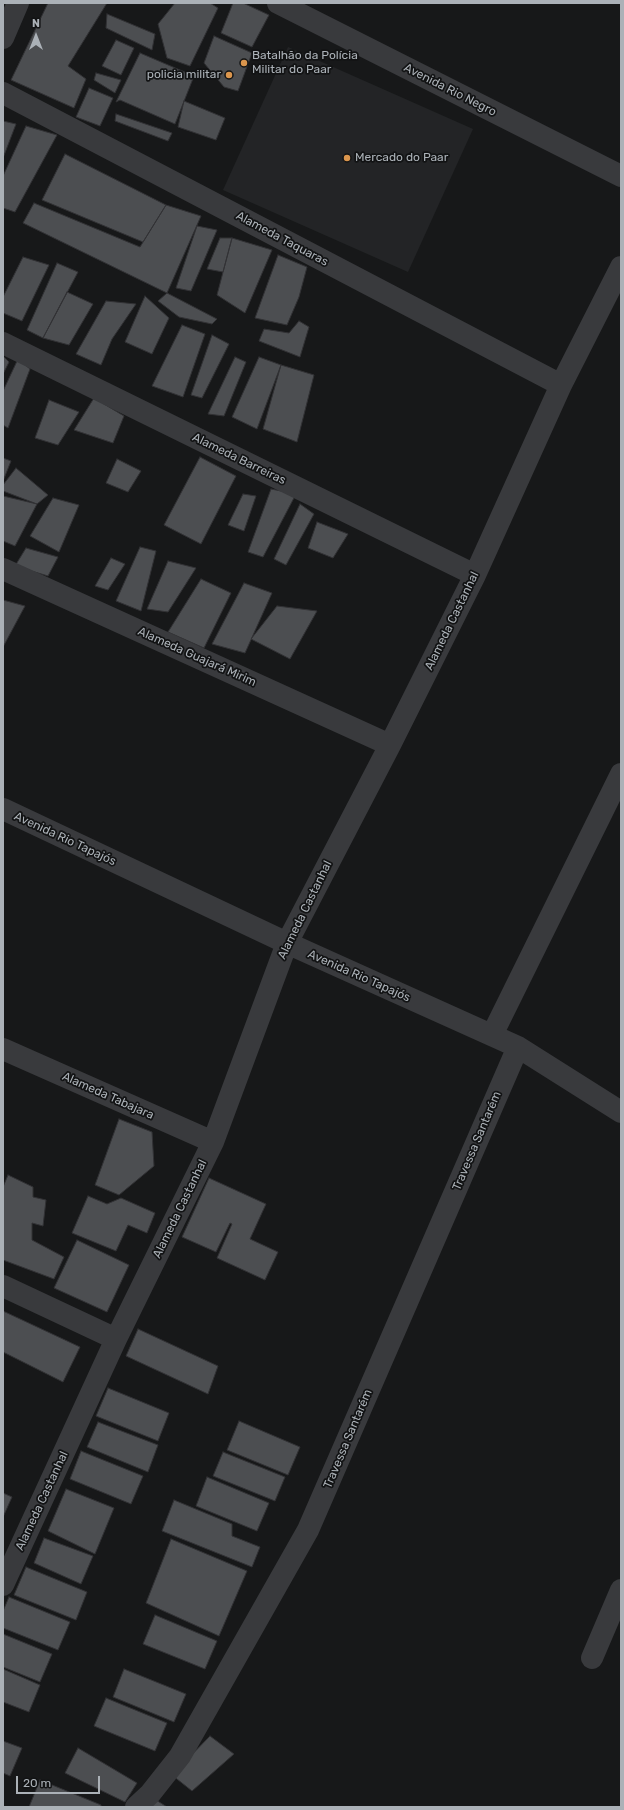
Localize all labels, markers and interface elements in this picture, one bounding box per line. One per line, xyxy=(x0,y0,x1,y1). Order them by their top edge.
north arrow xyxy=(16,16,56,56)
text: N xyxy=(32,17,40,30)
place label: Batalhão da Polícia Militar do Paar xyxy=(252,49,358,77)
marker: Batalhão da Polícia Militar do Paar xyxy=(239,58,249,68)
street label: Avenida Rio Negro xyxy=(401,60,499,120)
place label: policia militar xyxy=(147,68,221,82)
marker: policia militar xyxy=(224,70,234,80)
place label: Mercado do Paar xyxy=(355,151,448,165)
marker: Mercado do Paar xyxy=(342,153,352,163)
street label: Alameda Taquaras xyxy=(233,209,331,269)
street label: Alameda Barreiras xyxy=(190,430,288,488)
street label: Alameda Castanhal xyxy=(422,569,482,673)
street label: Alameda Guajará Mirim xyxy=(136,624,258,690)
street label: Avenida Rio Tapajós xyxy=(12,809,118,869)
street label: Alameda Castanhal xyxy=(275,858,335,962)
street label: Avenida Rio Tapajós xyxy=(306,947,412,1005)
street label: Alameda Tabajara xyxy=(60,1069,156,1123)
street label: Travessa Santarém xyxy=(450,1089,504,1193)
street label: Alameda Castanhal xyxy=(150,1157,210,1261)
street label: Travessa Santarém xyxy=(321,1387,375,1491)
street label: Alameda Castanhal xyxy=(13,1449,71,1553)
scale bar xyxy=(18,1768,102,1794)
text: 20 m xyxy=(23,1776,51,1790)

